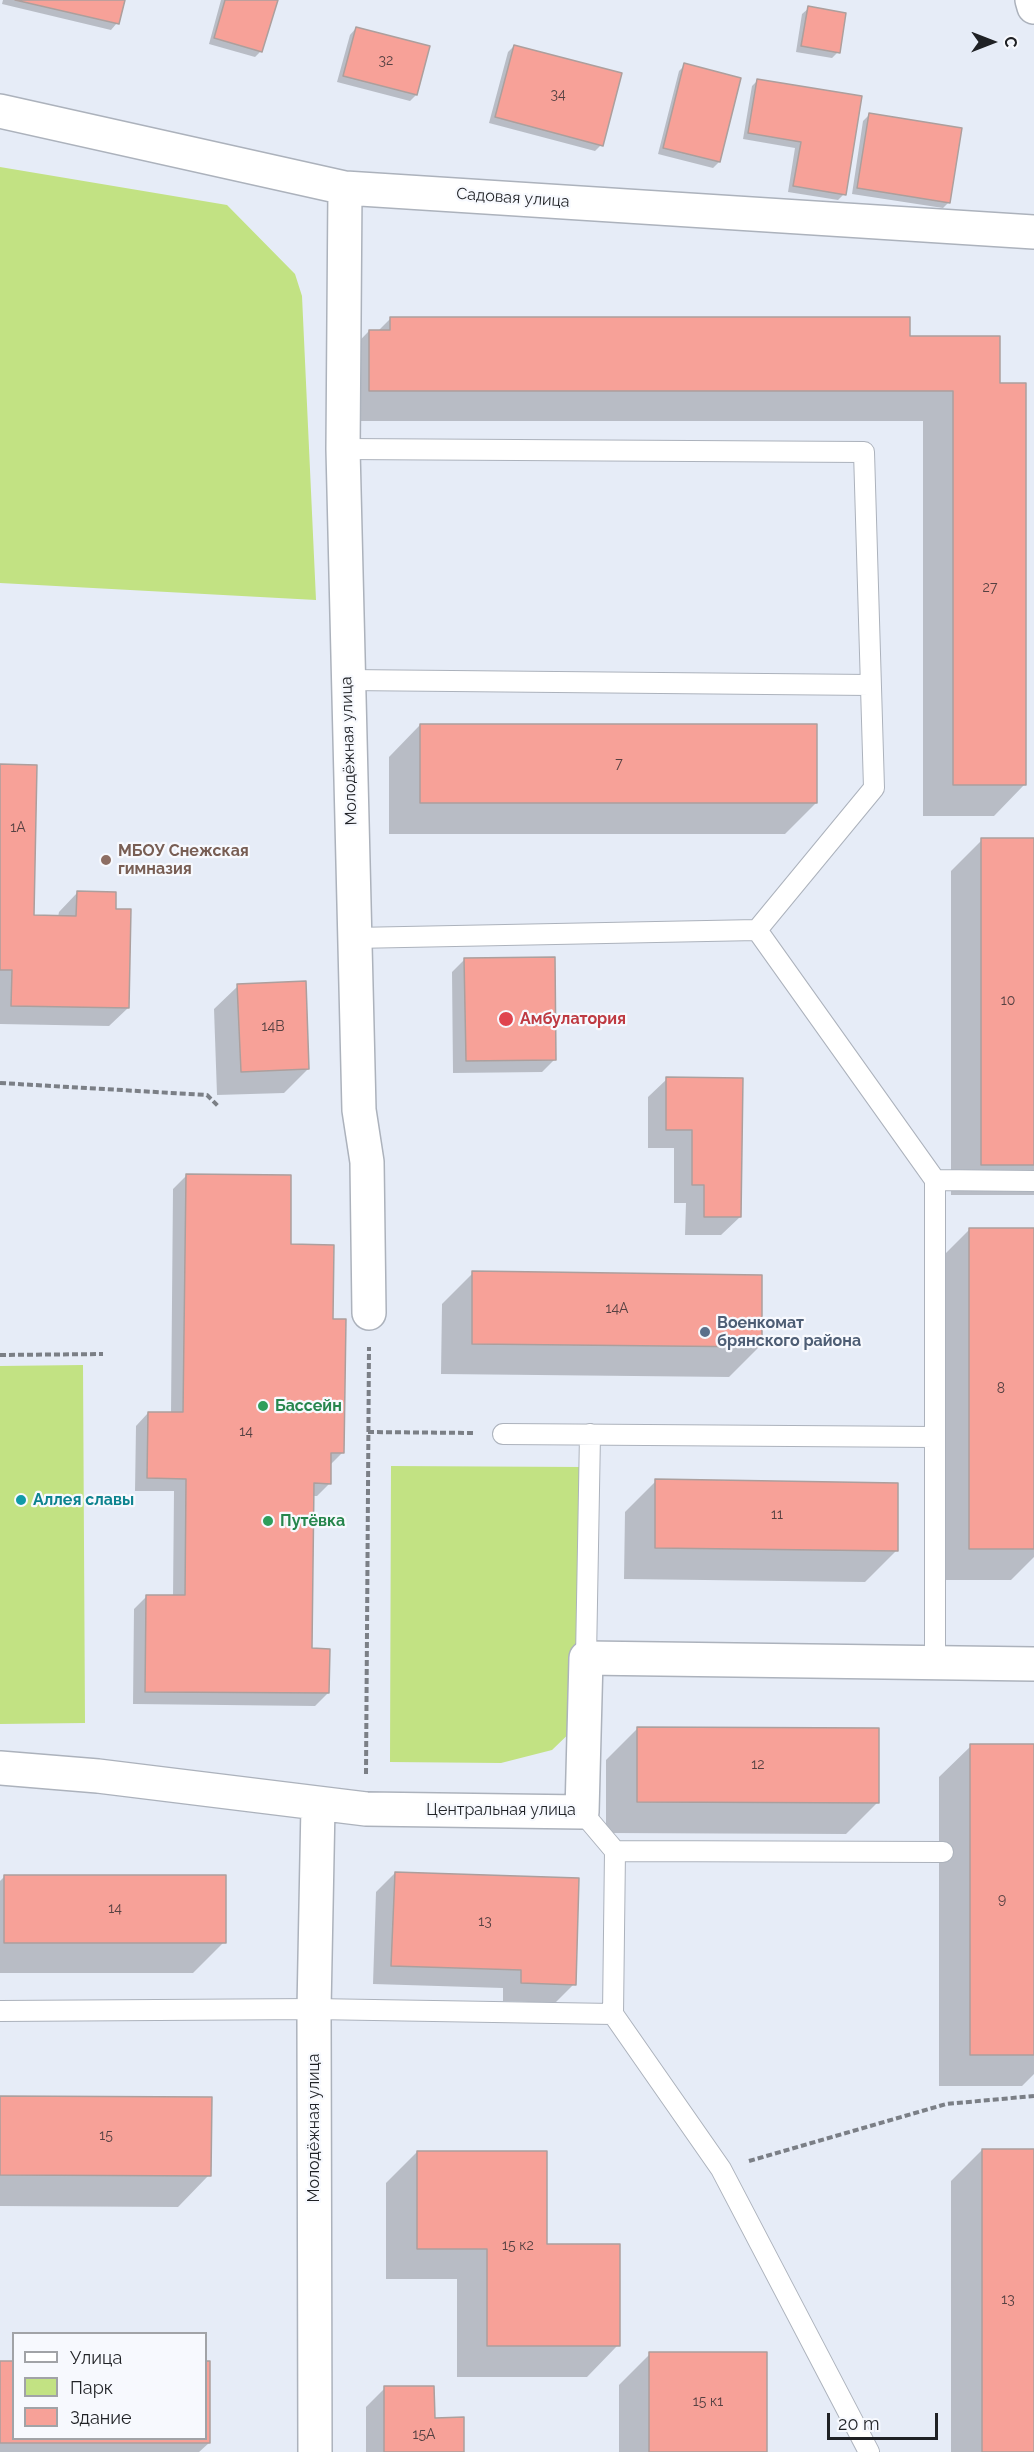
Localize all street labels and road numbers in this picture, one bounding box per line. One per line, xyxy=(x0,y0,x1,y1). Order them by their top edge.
street label: Садовая улица xyxy=(456,184,570,212)
street label: Молодёжная улица xyxy=(337,676,361,826)
street label: Центральная улица xyxy=(426,1800,576,1820)
street label: Молодёжная улица xyxy=(304,2053,324,2203)

